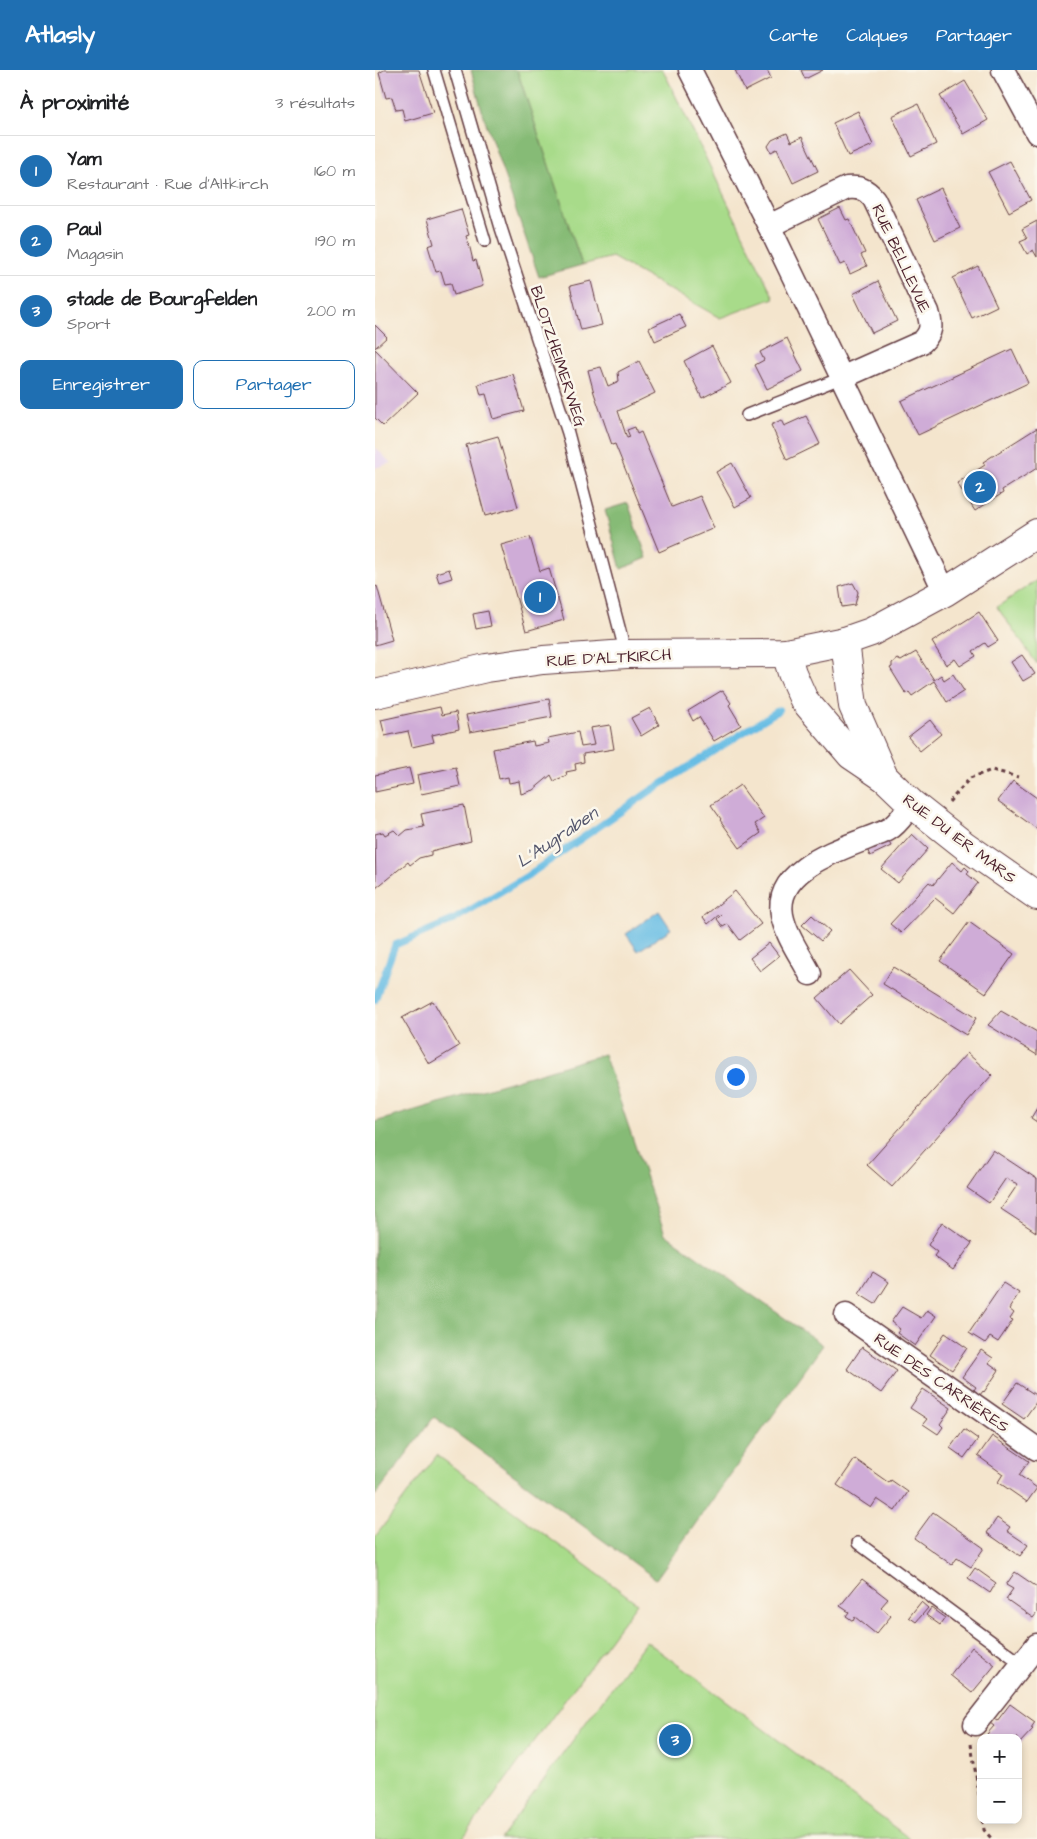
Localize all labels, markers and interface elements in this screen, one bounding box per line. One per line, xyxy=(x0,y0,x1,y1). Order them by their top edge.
text: Atlasly xyxy=(25,18,95,52)
text: Carte xyxy=(769,23,818,48)
text: Calques xyxy=(846,23,908,48)
text: Partager xyxy=(936,23,1012,48)
text: À proximité xyxy=(20,88,129,117)
text: 3 résultats xyxy=(275,92,355,114)
text: Yam xyxy=(67,146,102,173)
text: 1 xyxy=(35,160,37,182)
text: 160 m xyxy=(314,160,355,182)
text: Restaurant · Rue d'Altkirch xyxy=(67,173,268,195)
street label: RUE BELLEVUE xyxy=(866,201,936,317)
text: Paul xyxy=(67,216,101,243)
text: 2 xyxy=(31,230,41,252)
text: 190 m xyxy=(315,230,355,252)
text: Magasin xyxy=(67,243,123,265)
street label: BLOTZHEIMERWEG xyxy=(525,283,591,430)
text: stade de Bourgfelden xyxy=(67,286,257,313)
text: 3 xyxy=(32,300,40,322)
text: 200 m xyxy=(307,300,355,322)
text: Sport xyxy=(67,313,110,335)
button: Enregistrer xyxy=(20,360,183,409)
button: Partager xyxy=(193,360,355,409)
pin: 2 xyxy=(964,468,996,506)
pin: 1 xyxy=(524,578,556,616)
street label: RUE D'ALTKIRCH xyxy=(546,644,672,672)
street label: RUE DU 1ER MARS xyxy=(898,789,1021,889)
water label: L'Augraben xyxy=(512,800,605,875)
your location xyxy=(723,1064,749,1090)
street label: RUE DES CARRIÈRES xyxy=(869,1328,1013,1438)
pin: 3 xyxy=(659,1721,691,1759)
map controls xyxy=(977,1734,1022,1824)
button: + xyxy=(977,1734,1022,1779)
button: − xyxy=(977,1779,1022,1824)

